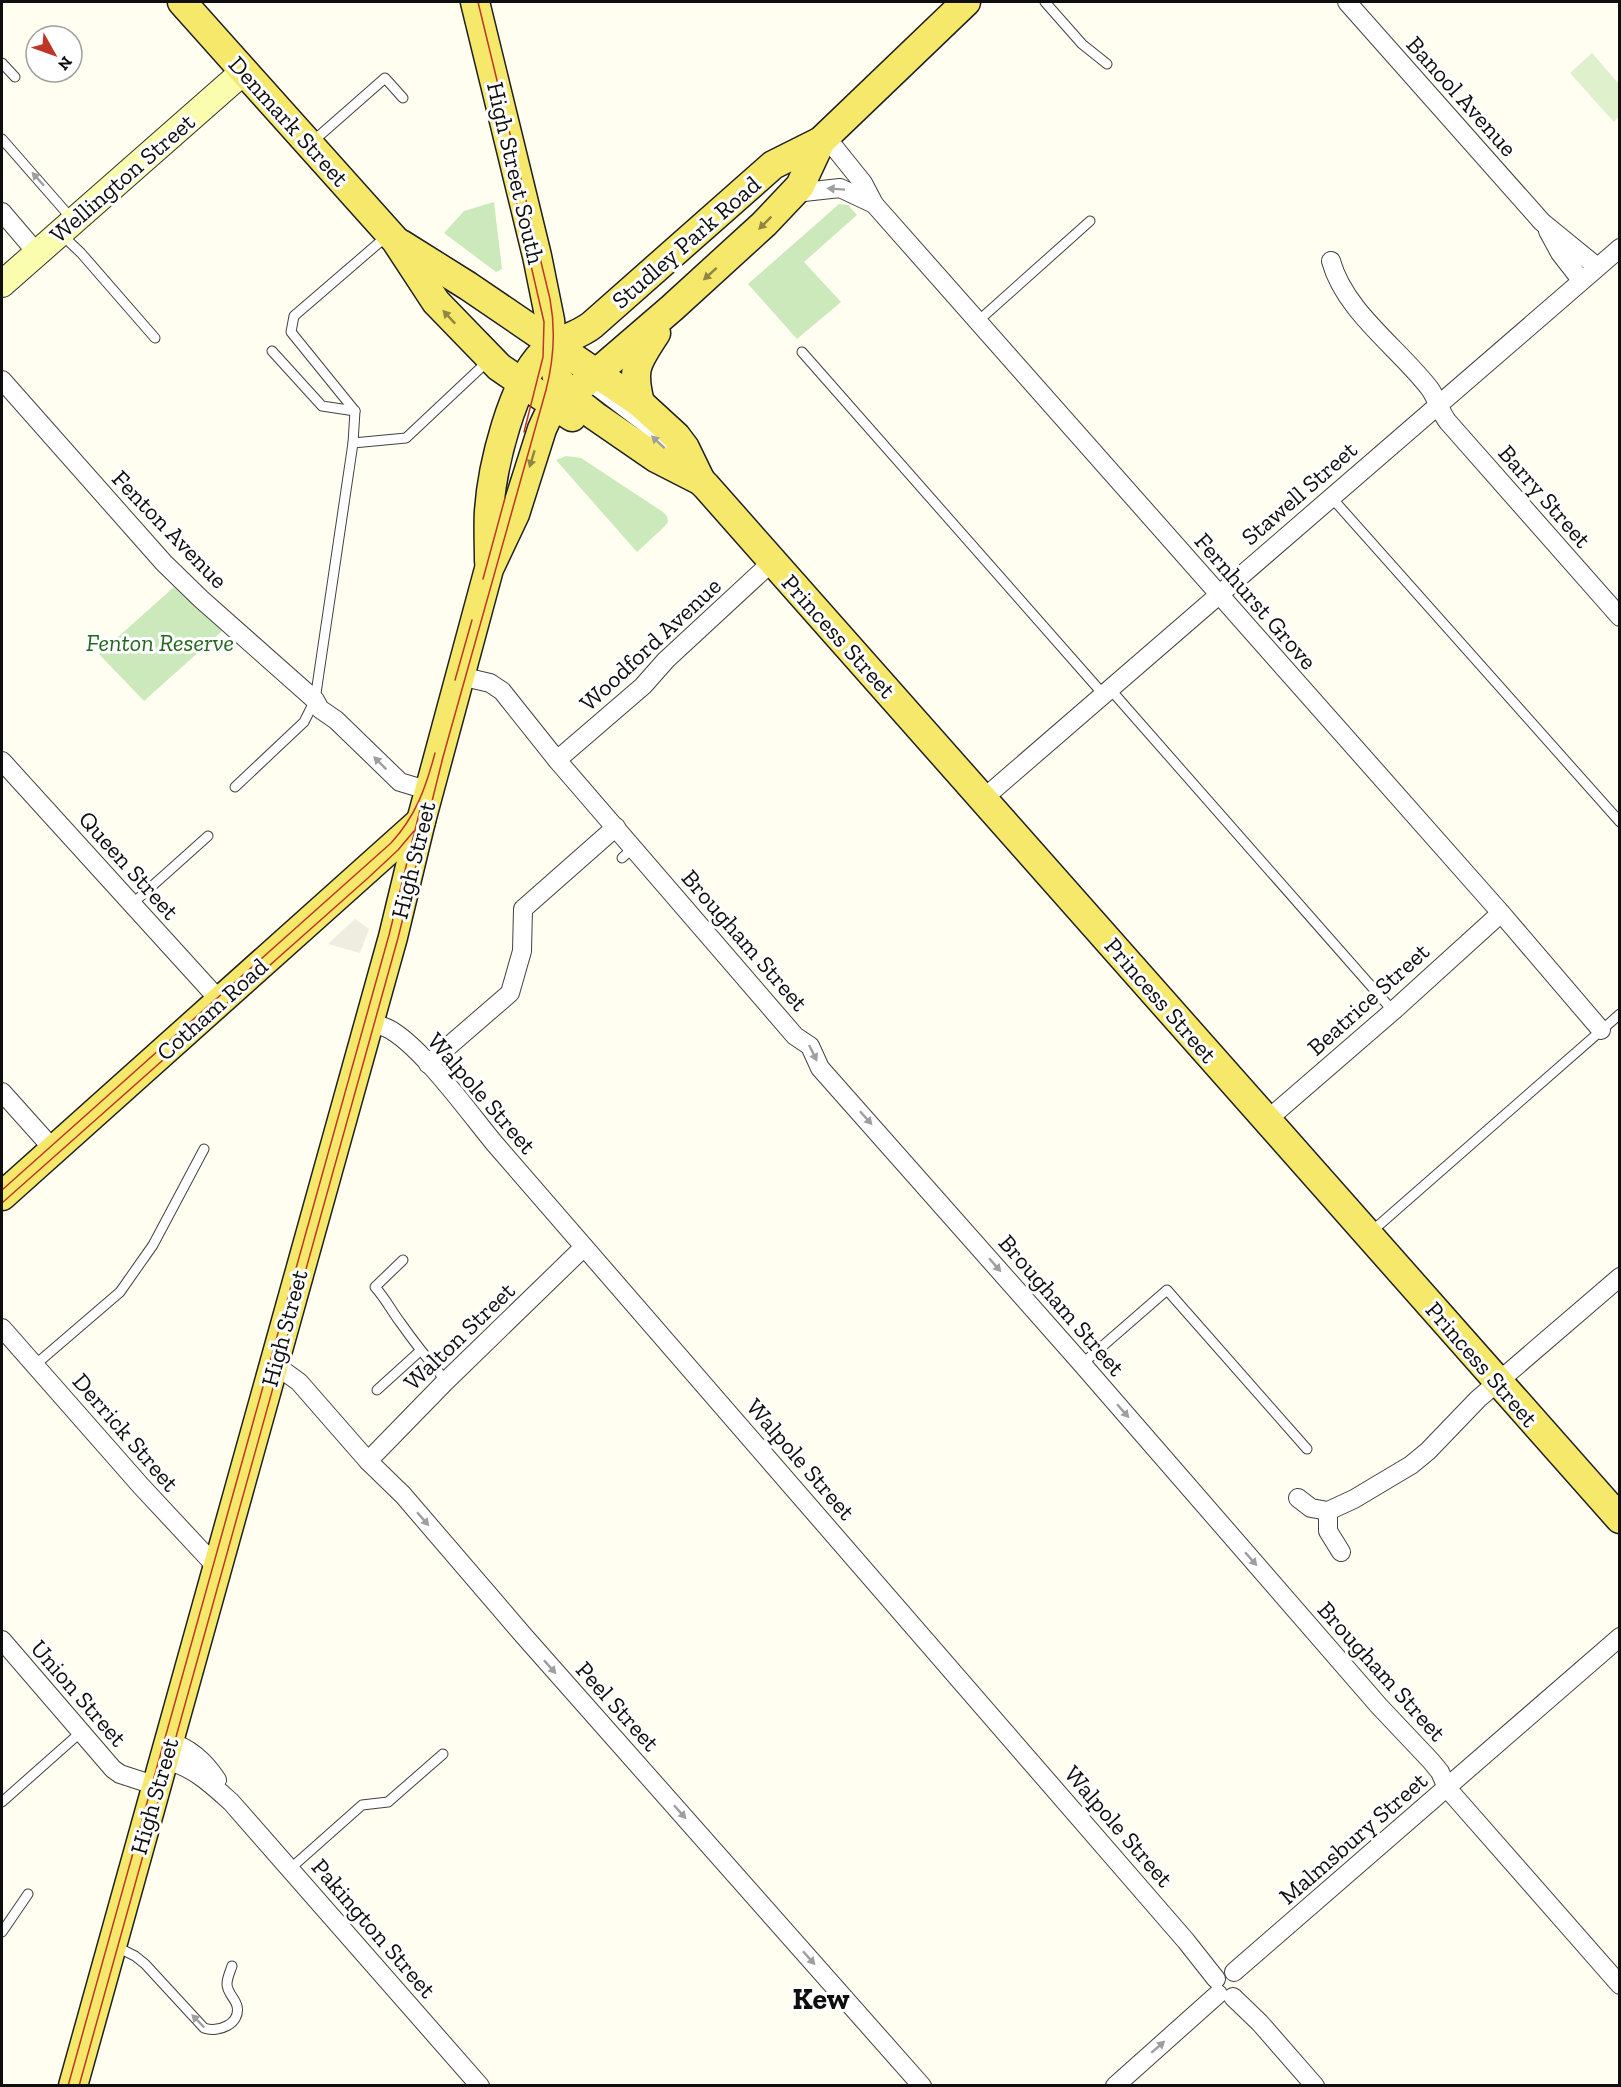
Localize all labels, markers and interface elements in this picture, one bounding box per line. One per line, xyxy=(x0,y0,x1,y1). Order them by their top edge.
north arrow xyxy=(24,24,84,84)
street label: Banool Avenue xyxy=(1401,30,1523,162)
street label: Denmark Street xyxy=(223,50,355,192)
text: N xyxy=(54,53,76,74)
street label: High Street South xyxy=(481,79,551,268)
street label: Wellington Street xyxy=(44,107,201,249)
street label: Studley Park Road xyxy=(606,170,766,314)
one-way arrow xyxy=(32,172,45,187)
one-way arrow xyxy=(827,184,846,194)
one-way arrow xyxy=(759,216,773,230)
one-way arrow xyxy=(703,267,718,280)
one-way arrow xyxy=(443,310,457,324)
one-way arrow xyxy=(652,435,666,449)
street label: Stawell Street xyxy=(1235,435,1363,551)
street label: Barry Street xyxy=(1493,439,1598,553)
one-way arrow xyxy=(527,450,536,468)
street label: Fenton Avenue xyxy=(106,464,234,594)
street label: Fernhurst Grove xyxy=(1189,527,1323,675)
street label: Princess Street xyxy=(776,568,902,704)
street label: Woodford Avenue xyxy=(573,571,727,717)
park label: Fenton Reserve xyxy=(86,628,234,657)
one-way arrow xyxy=(374,756,388,770)
street label: High Street xyxy=(384,798,442,922)
street label: Queen Street xyxy=(73,805,185,925)
street label: Brougham Street xyxy=(676,863,814,1017)
street label: Princess Street xyxy=(1099,931,1223,1069)
street label: Beatrice Street xyxy=(1301,937,1435,1061)
street label: Cotham Road xyxy=(150,952,274,1066)
street label: Walpole Street xyxy=(421,1026,543,1160)
one-way arrow xyxy=(808,1045,817,1062)
one-way arrow xyxy=(859,1110,872,1125)
street label: Brougham Street xyxy=(993,1228,1131,1382)
one-way arrow xyxy=(988,1257,1001,1272)
street label: High Street xyxy=(254,1266,314,1390)
street label: Walton Street xyxy=(397,1276,521,1396)
street label: Princess Street xyxy=(1420,1295,1544,1433)
street label: Derrick Street xyxy=(67,1367,185,1497)
street label: Walpole Street xyxy=(740,1392,862,1526)
one-way arrow xyxy=(1116,1403,1129,1418)
one-way arrow xyxy=(416,1511,429,1526)
one-way arrow xyxy=(1244,1551,1258,1566)
street label: Brougham Street xyxy=(1312,1595,1452,1747)
street label: Union Street xyxy=(25,1634,133,1752)
street label: Peel Street xyxy=(570,1655,666,1757)
one-way arrow xyxy=(543,1659,557,1674)
street label: High Street xyxy=(124,1734,184,1858)
street label: Walpole Street xyxy=(1058,1759,1180,1893)
street label: Malmsbury Street xyxy=(1273,1766,1433,1910)
one-way arrow xyxy=(673,1805,687,1820)
street label: Pakington Street xyxy=(306,1852,442,2004)
one-way arrow xyxy=(802,1950,815,1965)
district label: Kew xyxy=(793,1981,850,2017)
one-way arrow xyxy=(192,2014,206,2028)
one-way arrow xyxy=(1150,2041,1166,2054)

